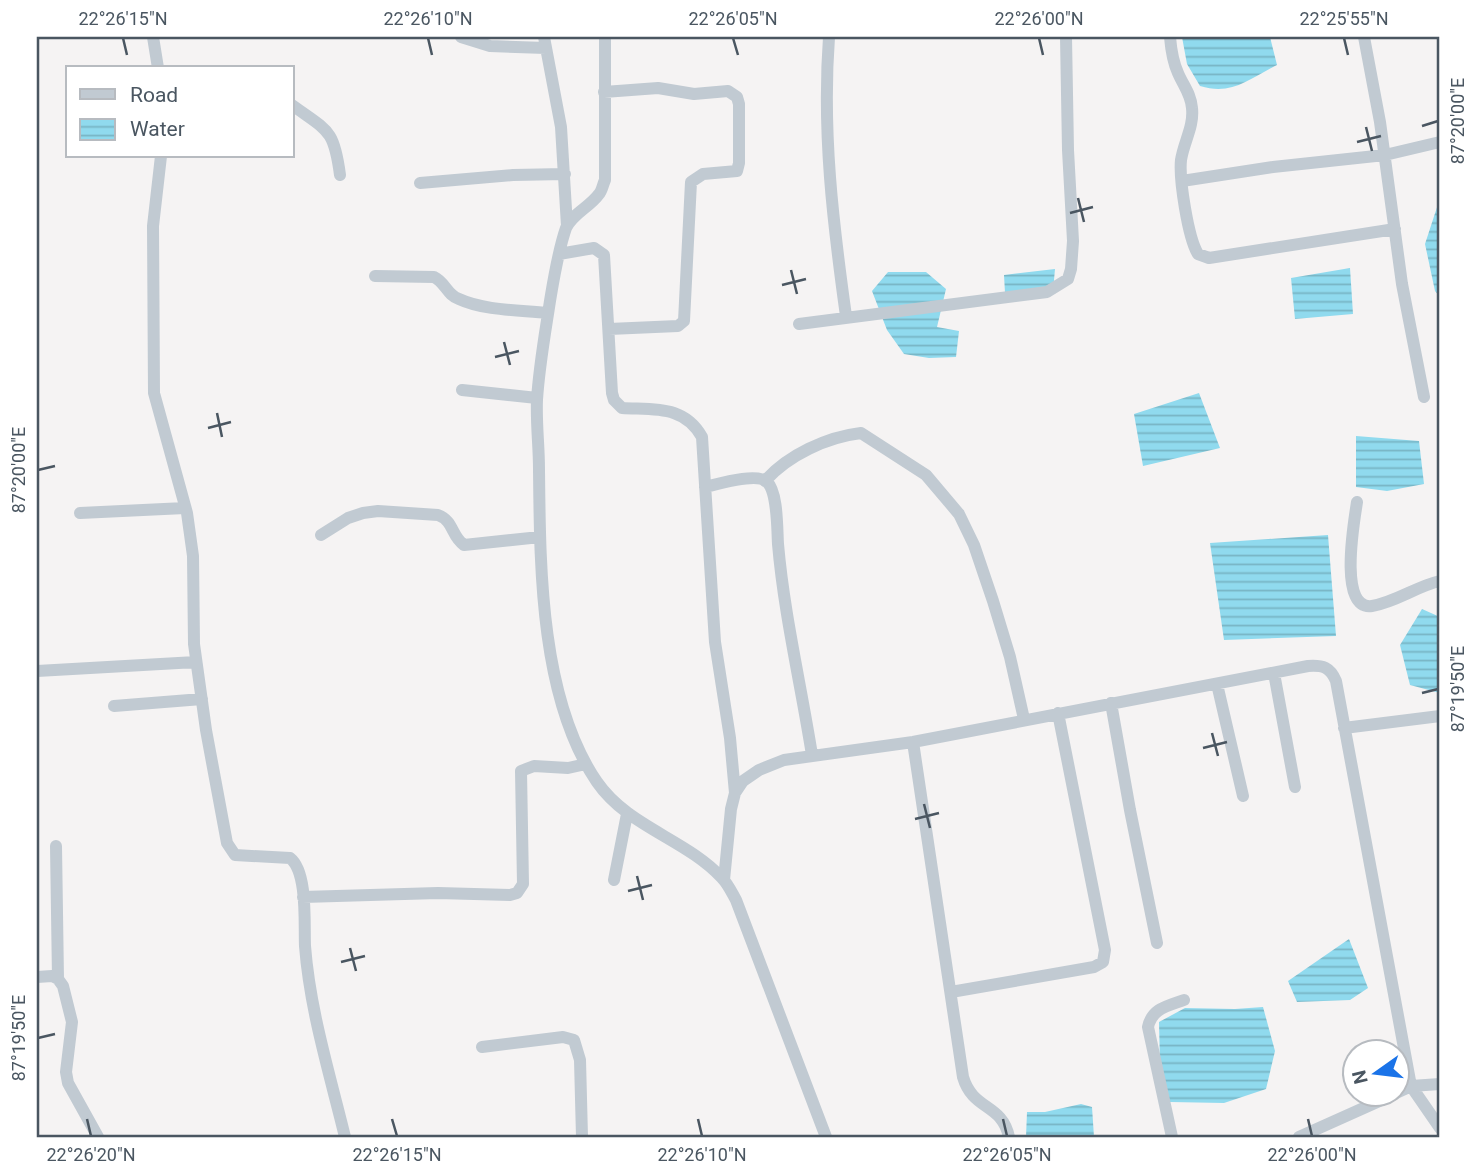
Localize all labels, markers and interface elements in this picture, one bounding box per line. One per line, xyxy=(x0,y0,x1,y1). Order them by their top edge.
text: 22°26'15"N xyxy=(78,8,168,29)
text: 22°26'10"N xyxy=(383,8,473,29)
text: 22°26'05"N xyxy=(688,8,778,29)
text: 22°26'00"N xyxy=(994,8,1084,29)
text: 22°25'55"N xyxy=(1299,8,1389,29)
legend xyxy=(66,66,294,158)
text: 87°20'00"E xyxy=(1447,78,1468,164)
text: Road xyxy=(130,83,178,107)
text: Water xyxy=(130,117,185,141)
text: 87°20'00"E xyxy=(8,427,29,513)
text: 87°19'50"E xyxy=(1447,646,1468,732)
text: 87°19'50"E xyxy=(8,995,29,1081)
north arrow xyxy=(1340,1038,1410,1108)
text: N xyxy=(1347,1068,1373,1086)
text: 22°26'20"N xyxy=(46,1144,136,1165)
text: 22°26'15"N xyxy=(352,1144,442,1165)
text: 22°26'10"N xyxy=(657,1144,747,1165)
text: 22°26'05"N xyxy=(962,1144,1052,1165)
text: 22°26'00"N xyxy=(1267,1144,1357,1165)

